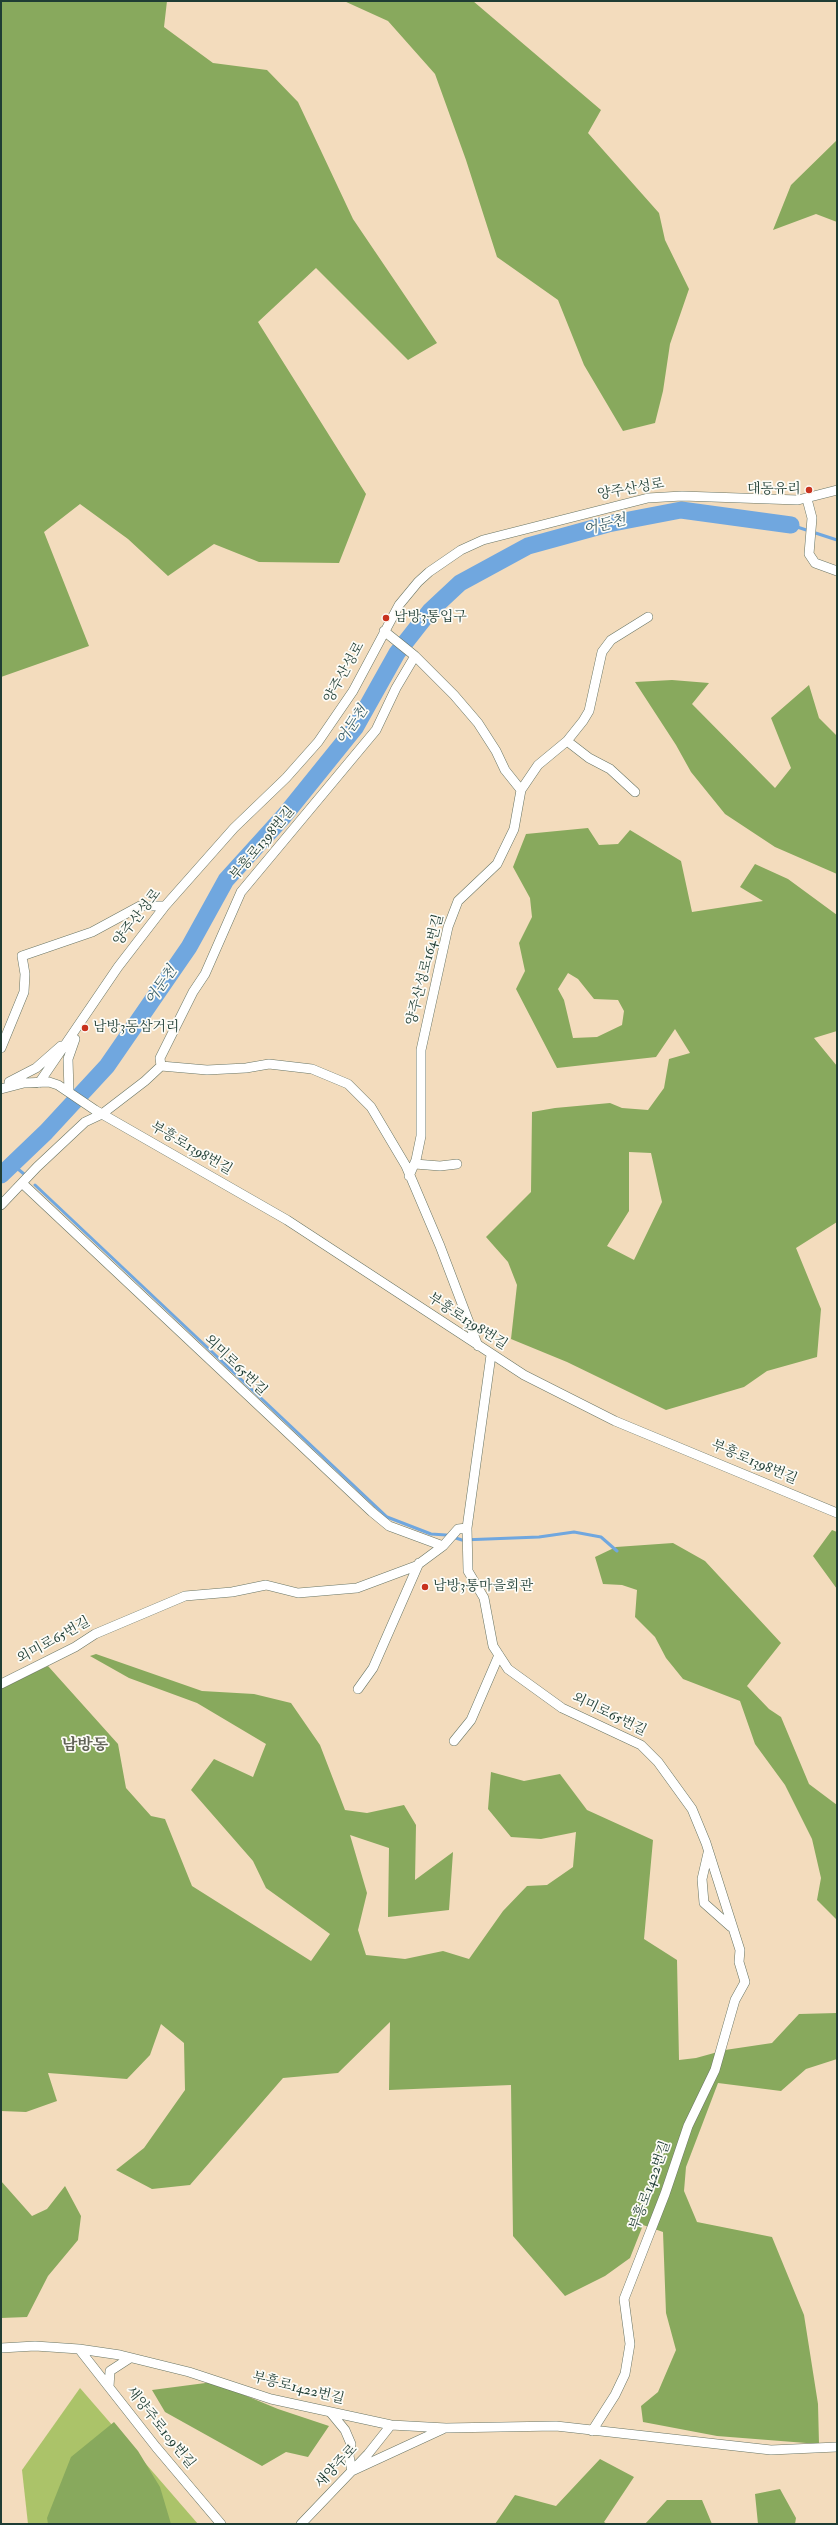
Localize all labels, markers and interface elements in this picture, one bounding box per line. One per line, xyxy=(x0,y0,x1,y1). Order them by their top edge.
street label: 양주산성로 xyxy=(596,476,666,504)
place label: 대동유리 xyxy=(747,482,801,498)
marker: 대동유리 xyxy=(804,485,814,495)
water label: 어둔천 xyxy=(582,512,628,540)
place label: 남방3통입구 xyxy=(394,610,467,626)
marker: 남방3통입구 xyxy=(381,613,391,623)
street label: 양주산성로 xyxy=(321,639,369,707)
water label: 어둔천 xyxy=(333,703,373,749)
street label: 부흥로1398번길 xyxy=(227,803,299,885)
street label: 양주산성로 xyxy=(111,886,165,950)
street label: 양주산성로164번길 xyxy=(404,913,448,1027)
water label: 어둔천 xyxy=(142,963,182,1009)
place label: 남방3동삼거리 xyxy=(93,1020,180,1036)
marker: 남방3동삼거리 xyxy=(80,1023,90,1033)
street label: 부흥로1398번길 xyxy=(147,1119,235,1179)
street label: 부흥로1398번길 xyxy=(424,1290,510,1354)
street label: 외미로65번길 xyxy=(200,1332,270,1400)
street label: 부흥로1398번길 xyxy=(708,1437,800,1489)
place label: 남방3통마을회관 xyxy=(433,1579,533,1595)
marker: 남방3통마을회관 xyxy=(420,1582,430,1592)
street label: 외미로65번길 xyxy=(15,1614,93,1668)
street label: 외미로65번길 xyxy=(569,1690,649,1740)
district label: 남방동 xyxy=(62,1737,108,1757)
street label: 부흥로1422번길 xyxy=(627,2139,675,2233)
street label: 부흥로1422번길 xyxy=(250,2369,346,2409)
street label: 새양주로109번길 xyxy=(122,2384,198,2472)
street label: 새양주로 xyxy=(312,2441,362,2493)

